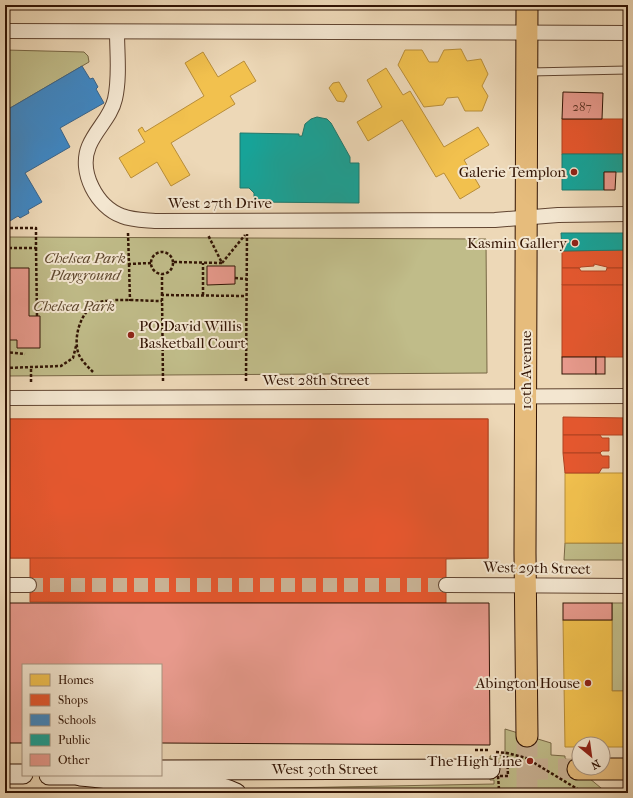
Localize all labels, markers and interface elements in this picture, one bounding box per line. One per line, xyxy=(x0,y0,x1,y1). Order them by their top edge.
house number: 287 xyxy=(572,99,592,114)
place label: Galerie Templon xyxy=(459,163,566,181)
marker: Galerie Templon xyxy=(569,167,579,177)
street label: West 27th Drive xyxy=(167,194,273,212)
place label: Kasmin Gallery xyxy=(467,234,568,252)
marker: Kasmin Gallery xyxy=(570,238,580,248)
park label: Chelsea Park Playground xyxy=(44,249,126,284)
park label: Chelsea Park xyxy=(33,297,115,315)
place label: PO David Willis Basketball Court xyxy=(139,317,246,352)
marker: PO David Willis Basketball Court xyxy=(126,330,136,340)
street label: 10th Avenue xyxy=(517,330,535,409)
street label: West 28th Street xyxy=(261,371,370,389)
street label: West 29th Street xyxy=(482,558,592,578)
legend xyxy=(22,664,162,776)
text: Homes xyxy=(58,673,94,687)
place label: Abington House xyxy=(475,674,581,692)
marker: Abington House xyxy=(583,678,593,688)
text: Shops xyxy=(58,693,88,707)
text: Schools xyxy=(58,713,97,727)
text: Public xyxy=(58,733,90,747)
north arrow xyxy=(571,736,611,776)
place label: The High Line xyxy=(427,752,523,770)
text: Other xyxy=(58,753,90,767)
marker: The High Line xyxy=(525,756,535,766)
text: N xyxy=(588,757,602,772)
street label: West 30th Street xyxy=(271,760,379,778)

